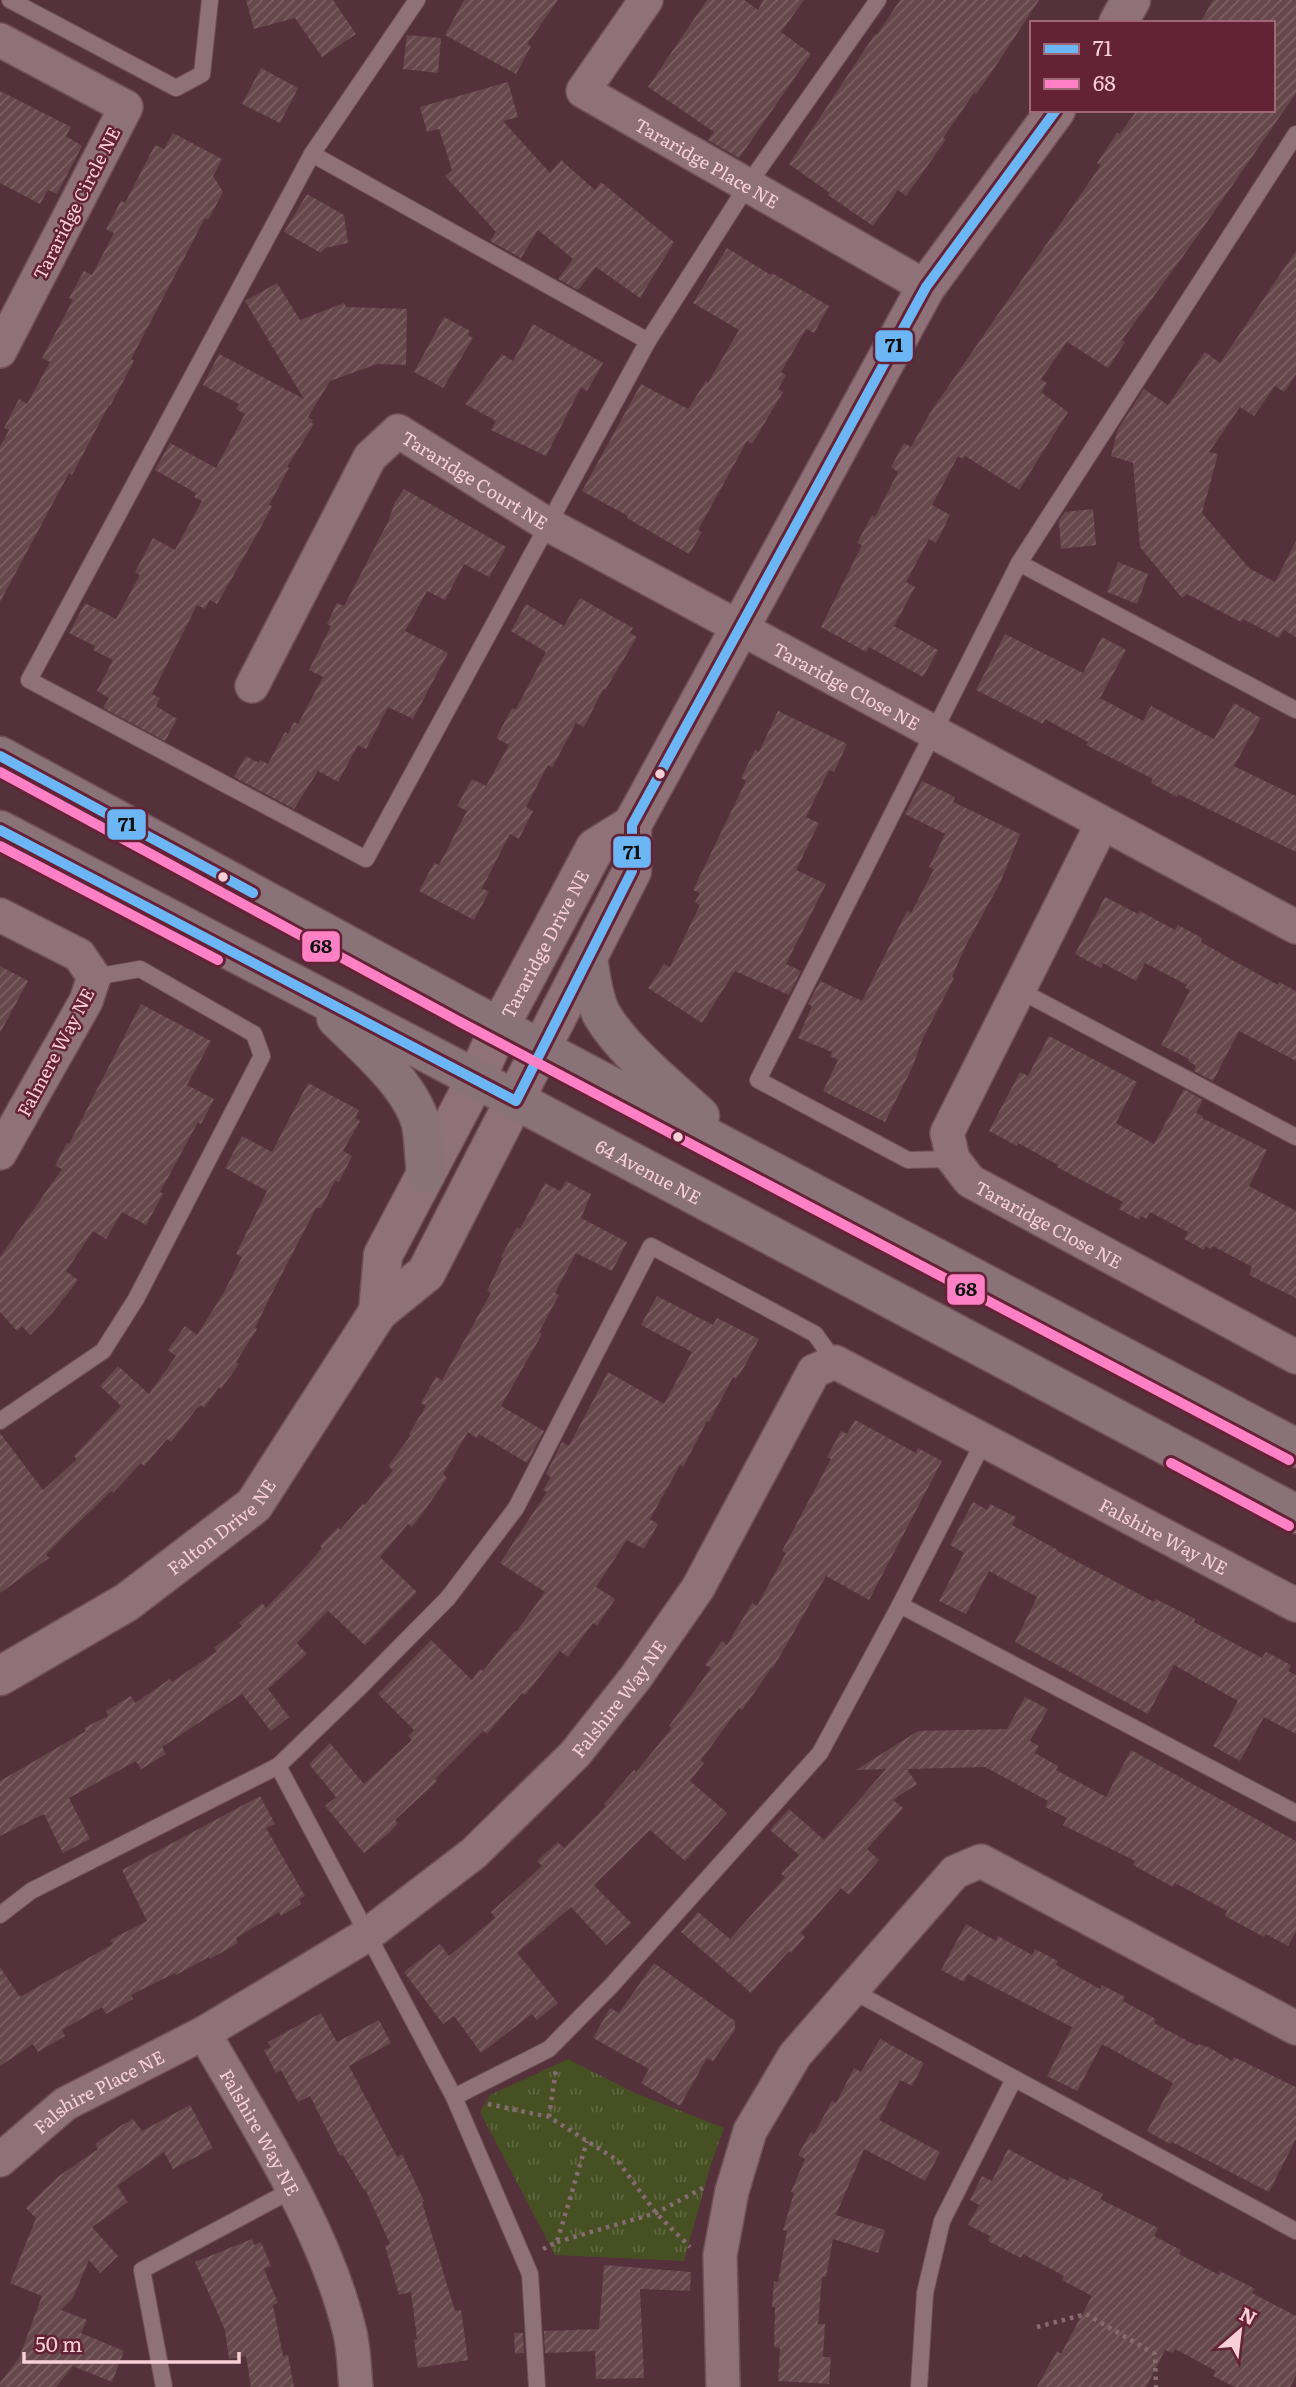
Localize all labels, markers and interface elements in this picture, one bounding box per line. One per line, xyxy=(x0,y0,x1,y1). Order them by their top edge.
legend xyxy=(1030,21,1275,112)
text: 71 xyxy=(1093,31,1113,62)
text: 68 xyxy=(1093,66,1116,97)
street label: Tararidge Place NE xyxy=(630,110,785,214)
street label: Tararidge Circle NE xyxy=(26,122,126,284)
line badge: 71 xyxy=(874,329,914,363)
text: 71 xyxy=(885,330,903,358)
street label: Tararidge Court NE xyxy=(397,423,554,535)
street label: Tararidge Close NE xyxy=(768,635,925,736)
unlabelled marker xyxy=(653,767,667,781)
line badge: 71 xyxy=(106,808,147,841)
text: 71 xyxy=(118,809,136,837)
line badge: 71 xyxy=(612,835,652,869)
text: 71 xyxy=(623,837,641,865)
street label: Tararidge Drive NE xyxy=(493,864,595,1023)
unlabelled marker xyxy=(216,870,230,884)
line badge: 68 xyxy=(301,930,341,963)
text: 68 xyxy=(310,931,332,959)
street label: Falmere Way NE xyxy=(10,983,100,1121)
unlabelled marker xyxy=(671,1130,685,1144)
street label: 64 Avenue NE xyxy=(591,1132,707,1210)
street label: Tararidge Close NE xyxy=(970,1173,1128,1274)
line badge: 68 xyxy=(946,1273,986,1306)
text: 68 xyxy=(955,1274,977,1302)
street label: Falton Drive NE xyxy=(161,1473,281,1581)
street label: Falshire Way NE xyxy=(1095,1490,1233,1581)
street label: Falshire Way NE xyxy=(564,1634,672,1763)
street label: Falshire Place NE xyxy=(27,2042,169,2140)
street label: Falshire Way NE xyxy=(214,2063,307,2200)
north arrow xyxy=(1205,2296,1275,2366)
text: N xyxy=(1235,2299,1262,2331)
scale bar xyxy=(24,2320,240,2364)
text: 50 m xyxy=(35,2327,82,2358)

